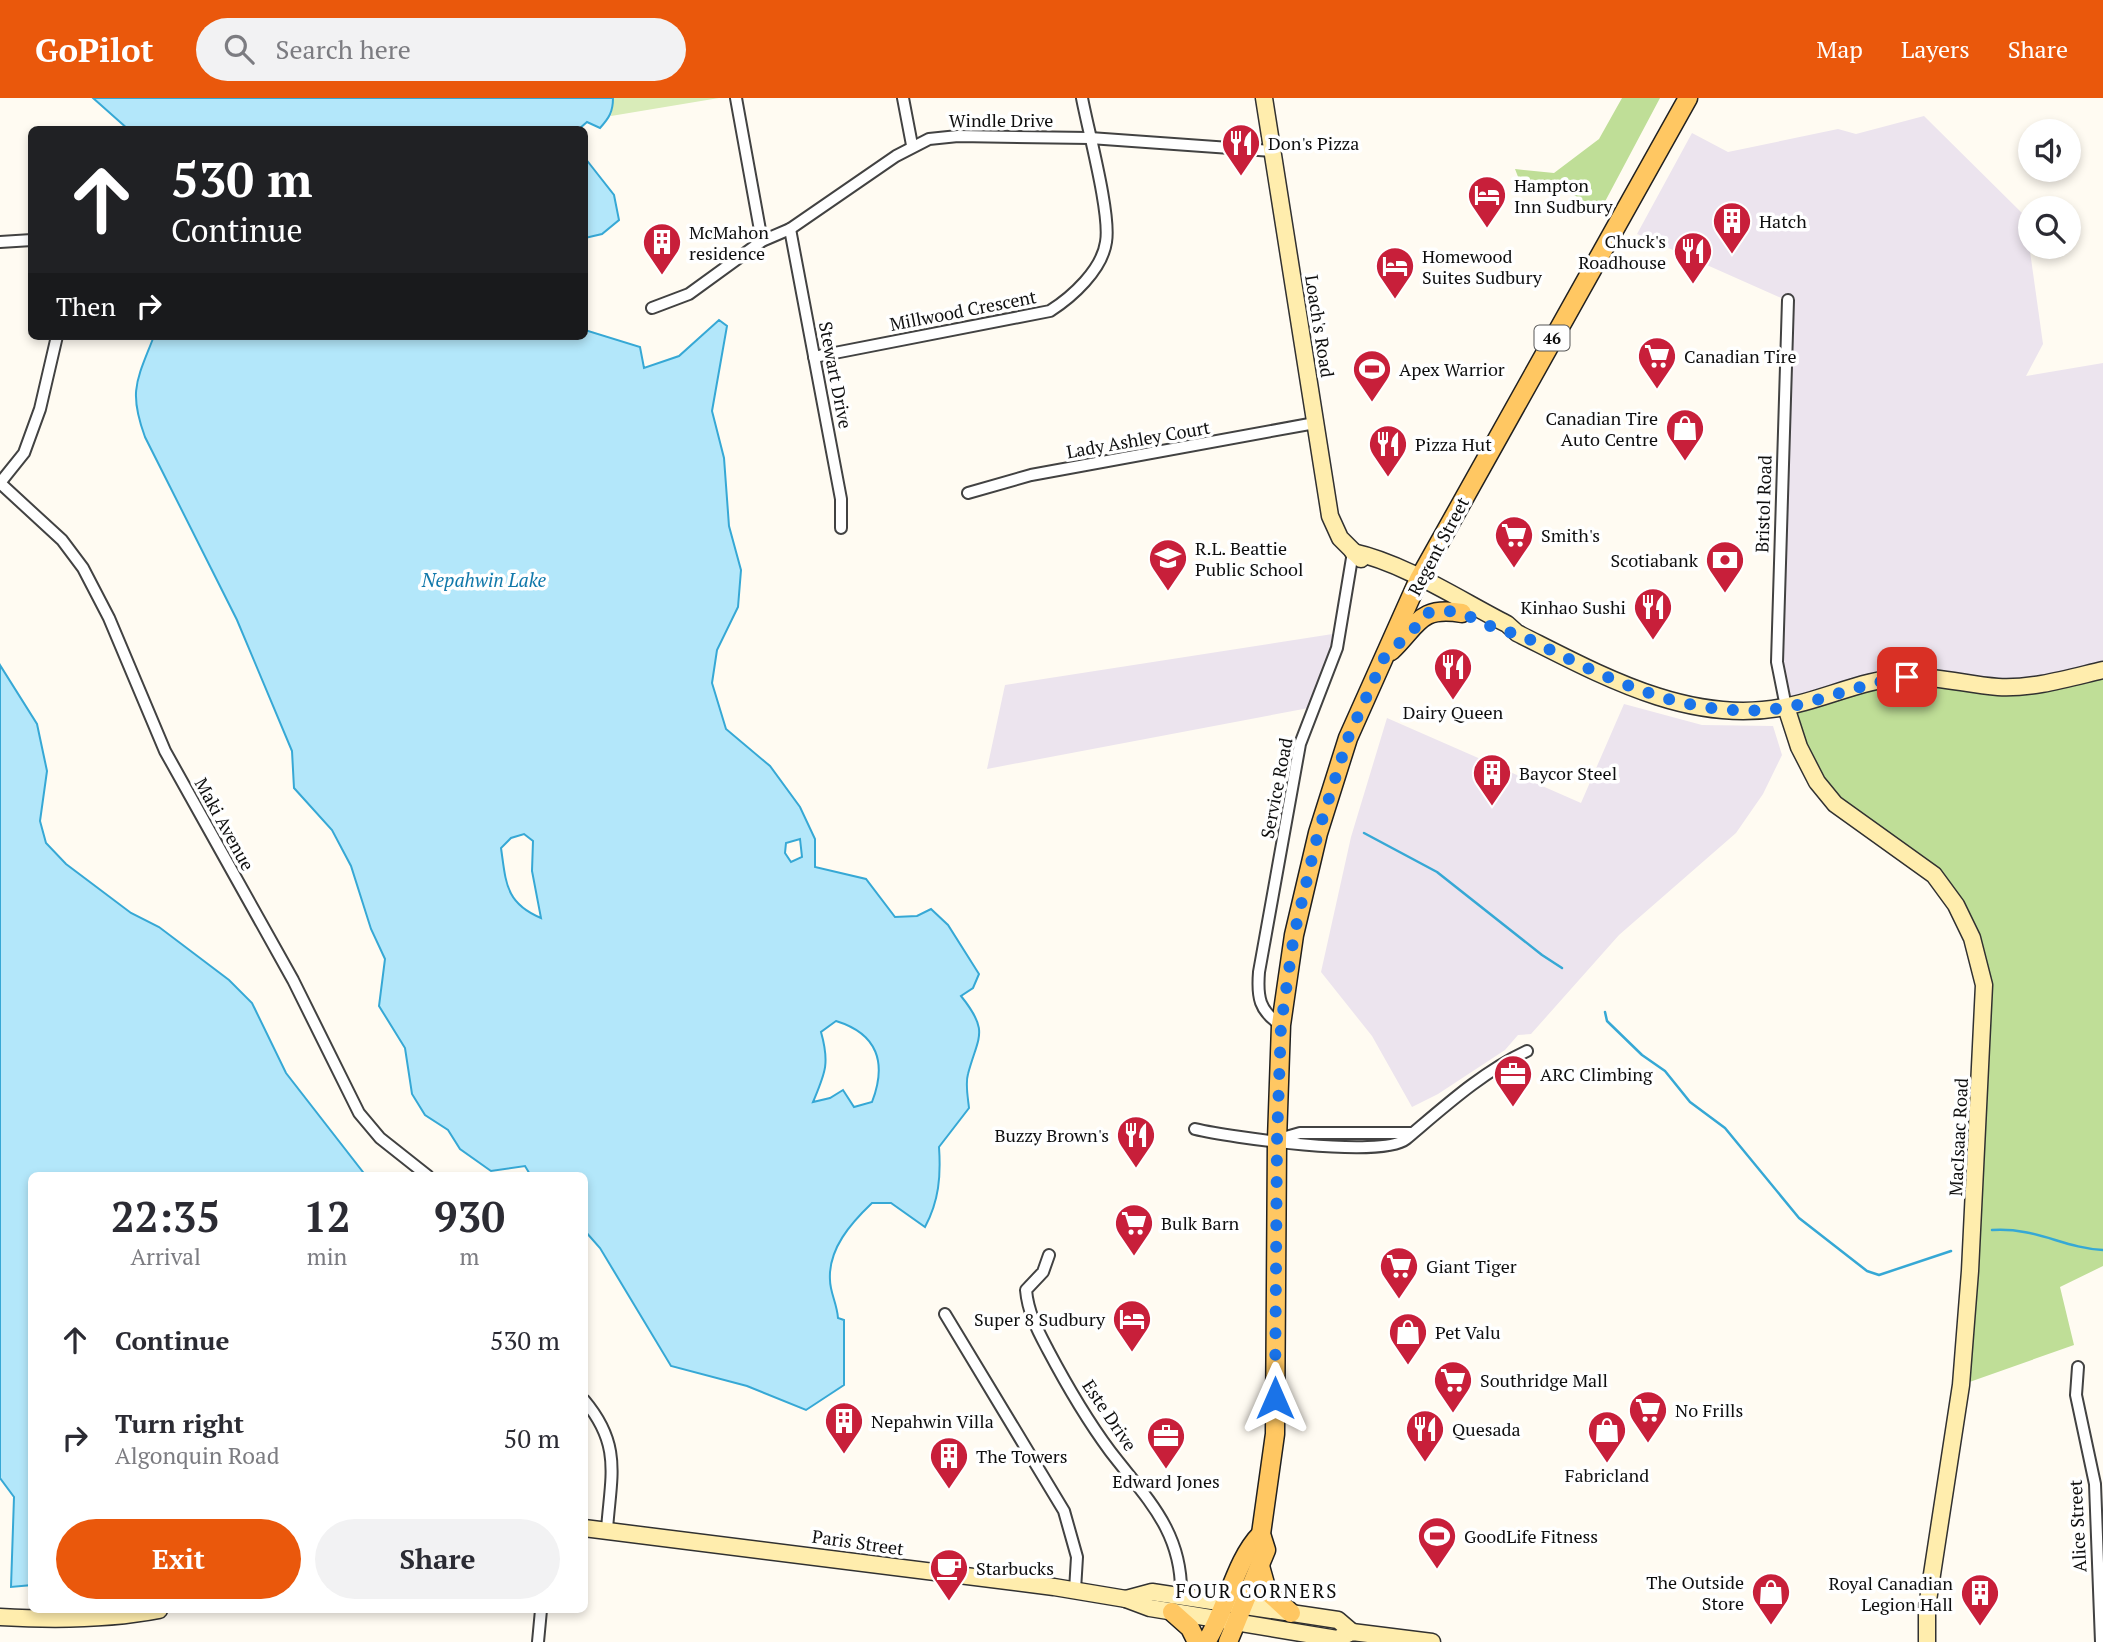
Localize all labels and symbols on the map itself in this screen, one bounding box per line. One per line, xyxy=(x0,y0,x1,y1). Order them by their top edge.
street label: Windle Drive xyxy=(949,108,1053,132)
restaurant icon: Don's Pizza xyxy=(1220,122,1262,177)
place label: Don's Pizza xyxy=(1268,131,1359,155)
place label: Hampton Inn Sudbury xyxy=(1514,173,1613,218)
hotel icon: Hampton Inn Sudbury xyxy=(1466,174,1508,229)
building icon: Hatch xyxy=(1711,200,1753,255)
place label: Hatch xyxy=(1759,209,1807,233)
place label: McMahon residence xyxy=(689,220,769,265)
building icon: McMahon residence xyxy=(641,221,683,276)
place label: Chuck's Roadhouse xyxy=(1578,229,1666,274)
restaurant icon: Chuck's Roadhouse xyxy=(1672,230,1714,285)
place label: Homewood Suites Sudbury xyxy=(1422,244,1543,289)
hotel icon: Homewood Suites Sudbury xyxy=(1374,245,1416,300)
street label: Loach's Road xyxy=(1300,273,1340,379)
street label: Millwood Crescent xyxy=(888,284,1039,336)
street label: Stewart Drive xyxy=(814,319,858,431)
road number: 46 xyxy=(1534,326,1570,350)
supermarket icon: Canadian Tire xyxy=(1636,335,1678,390)
place label: Canadian Tire xyxy=(1684,344,1797,368)
sports icon: Apex Warrior xyxy=(1351,348,1393,403)
place label: Apex Warrior xyxy=(1399,357,1505,381)
place label: Canadian Tire Auto Centre xyxy=(1545,406,1658,451)
shop icon: Canadian Tire Auto Centre xyxy=(1664,407,1706,462)
street label: Lady Ashley Court xyxy=(1064,415,1212,463)
restaurant icon: Pizza Hut xyxy=(1367,423,1409,478)
place label: Pizza Hut xyxy=(1415,432,1492,456)
street label: Bristol Road xyxy=(1749,455,1777,553)
street label: Regent Street xyxy=(1402,492,1474,600)
supermarket icon: Smith's xyxy=(1493,514,1535,569)
place label: Smith's xyxy=(1541,523,1600,547)
place label: R.L. Beattie Public School xyxy=(1195,536,1303,581)
school or university icon: R.L. Beattie Public School xyxy=(1147,537,1189,592)
bank icon: Scotiabank xyxy=(1704,539,1746,594)
place label: Scotiabank xyxy=(1610,548,1699,572)
water label: Nepahwin Lake xyxy=(421,567,547,592)
restaurant icon: Kinhao Sushi xyxy=(1632,586,1674,641)
place label: Kinhao Sushi xyxy=(1521,595,1626,619)
restaurant icon: Dairy Queen xyxy=(1432,646,1474,701)
pin xyxy=(1877,647,1937,707)
place label: Dairy Queen xyxy=(1403,700,1503,724)
street label: Service Road xyxy=(1254,736,1298,840)
building icon: Baycor Steel xyxy=(1471,752,1513,807)
place label: Baycor Steel xyxy=(1519,761,1617,785)
street label: Maki Avenue xyxy=(190,773,260,875)
office icon: ARC Climbing xyxy=(1492,1053,1534,1108)
place label: ARC Climbing xyxy=(1540,1062,1653,1086)
street label: MacIsaac Road xyxy=(1943,1077,1973,1197)
restaurant icon: Buzzy Brown's xyxy=(1115,1114,1157,1169)
place label: Buzzy Brown's xyxy=(994,1123,1109,1147)
supermarket icon: Bulk Barn xyxy=(1113,1202,1155,1257)
place label: Bulk Barn xyxy=(1161,1211,1240,1235)
supermarket icon: Giant Tiger xyxy=(1378,1245,1420,1300)
place label: Giant Tiger xyxy=(1426,1254,1517,1278)
hotel icon: Super 8 Sudbury xyxy=(1111,1298,1153,1353)
place label: Super 8 Sudbury xyxy=(974,1307,1106,1331)
shop icon: Pet Valu xyxy=(1387,1311,1429,1366)
place label: Pet Valu xyxy=(1435,1320,1500,1344)
supermarket icon: Southridge Mall xyxy=(1432,1359,1474,1414)
position arrow xyxy=(1238,1361,1312,1435)
place label: Southridge Mall xyxy=(1480,1368,1608,1392)
street label: Este Drive xyxy=(1077,1375,1143,1455)
supermarket icon: No Frills xyxy=(1627,1389,1669,1444)
place label: No Frills xyxy=(1675,1398,1743,1422)
building icon: Nepahwin Villa xyxy=(823,1400,865,1455)
restaurant icon: Quesada xyxy=(1404,1408,1446,1463)
place label: Nepahwin Villa xyxy=(871,1409,994,1433)
shop icon: Fabricland xyxy=(1586,1409,1628,1464)
office icon: Edward Jones xyxy=(1145,1415,1187,1470)
place label: Quesada xyxy=(1452,1417,1521,1441)
building icon: The Towers xyxy=(928,1435,970,1490)
place label: The Towers xyxy=(976,1444,1068,1468)
place label: Fabricland xyxy=(1565,1463,1649,1487)
place label: Edward Jones xyxy=(1112,1469,1220,1493)
street label: Alice Street xyxy=(2063,1479,2091,1573)
sports icon: GoodLife Fitness xyxy=(1416,1515,1458,1570)
street label: Paris Street xyxy=(811,1524,906,1560)
place label: GoodLife Fitness xyxy=(1464,1524,1598,1548)
cafe icon: Starbucks xyxy=(928,1547,970,1602)
place label: Starbucks xyxy=(976,1556,1054,1580)
place label: The Outside Store xyxy=(1646,1570,1744,1615)
shop icon: The Outside Store xyxy=(1750,1571,1792,1626)
place label: Royal Canadian Legion Hall xyxy=(1829,1571,1953,1616)
building icon: Royal Canadian Legion Hall xyxy=(1959,1572,2001,1627)
district label: FOUR CORNERS xyxy=(1175,1578,1339,1603)

